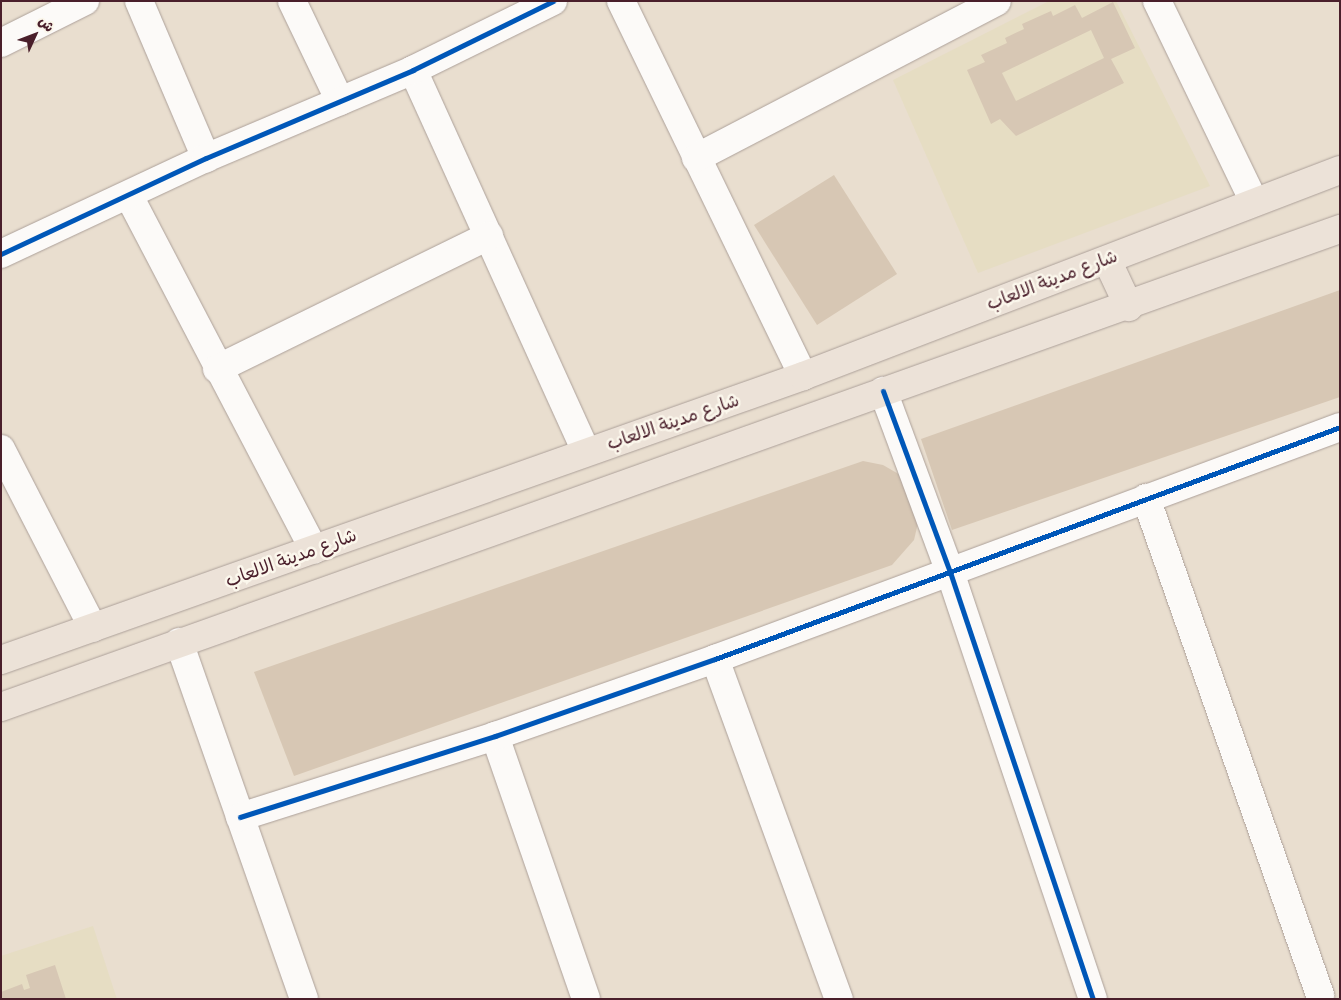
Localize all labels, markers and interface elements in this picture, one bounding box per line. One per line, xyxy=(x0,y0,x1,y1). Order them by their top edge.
north arrow xyxy=(10,10,60,60)
text: ش xyxy=(32,10,61,39)
street label: شارع مدينة الالعاب xyxy=(984,245,1120,315)
street label: شارع مدينة الالعاب xyxy=(604,389,742,455)
street label: شارع مدينة الالعاب xyxy=(222,524,360,592)

